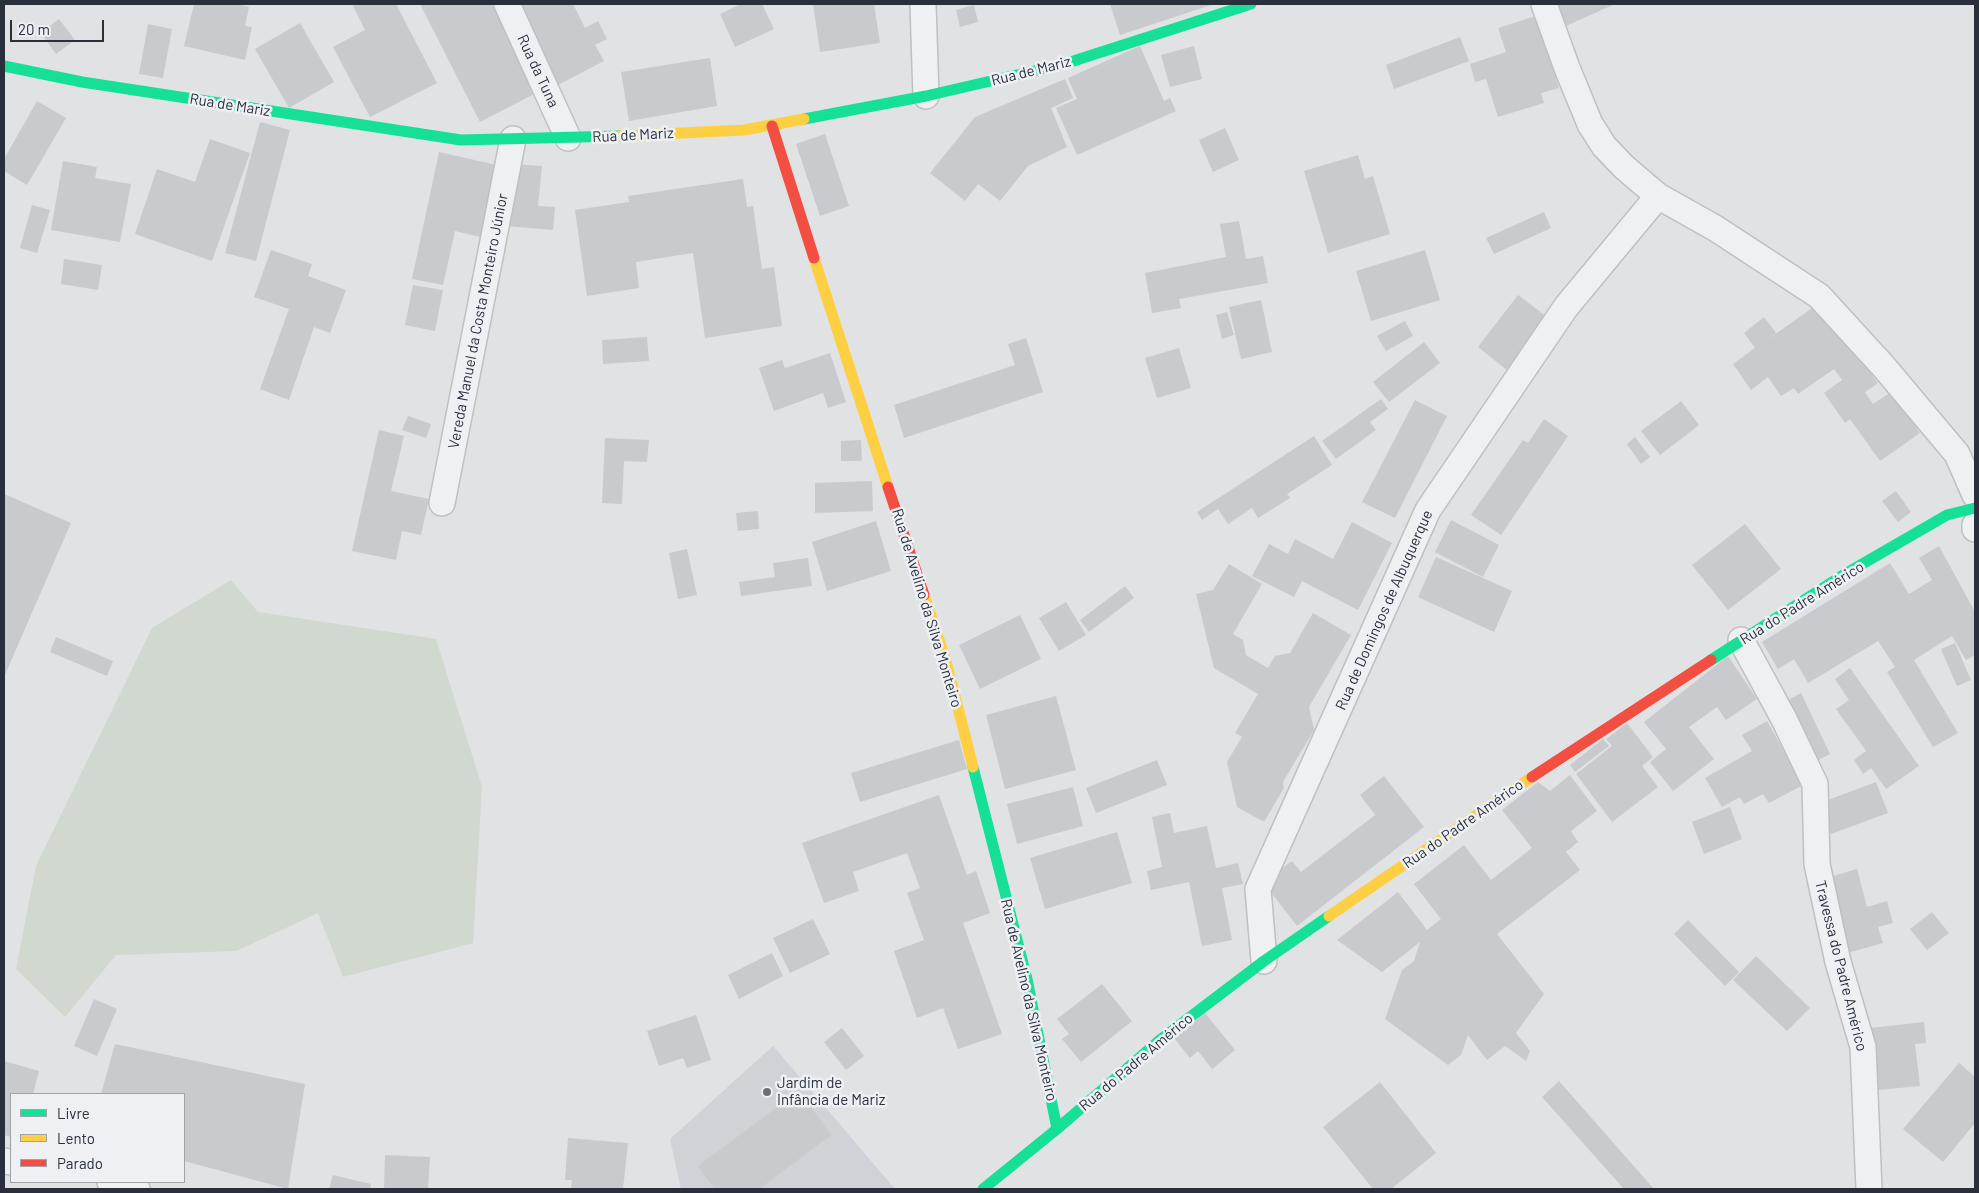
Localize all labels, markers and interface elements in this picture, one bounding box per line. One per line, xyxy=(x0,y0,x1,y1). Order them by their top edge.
scale bar xyxy=(12,10,106,42)
text: 20 m xyxy=(18,20,50,38)
street label: Rua da Tuna xyxy=(513,32,563,110)
street label: Rua de Mariz xyxy=(989,52,1073,90)
street label: Rua de Mariz xyxy=(188,90,272,120)
street label: Rua de Mariz xyxy=(592,124,674,146)
street label: Vereda Manuel da Costa Monteiro Júnior xyxy=(444,192,512,450)
street label: Rua de Avelino da Silva Monteiro xyxy=(888,506,966,710)
street label: Rua de Domingos de Albuquerque xyxy=(1332,507,1436,713)
street label: Rua do Padre Américo xyxy=(1737,557,1867,649)
street label: Rua do Padre Américo xyxy=(1399,776,1527,872)
street label: Travessa do Padre Américo xyxy=(1811,879,1871,1053)
street label: Rua de Avelino da Silva Monteiro xyxy=(997,897,1061,1103)
street label: Rua do Padre Américo xyxy=(1075,1009,1197,1115)
place label: Jardim de Infância de Mariz xyxy=(777,1074,885,1109)
marker: Jardim de Infância de Mariz xyxy=(761,1086,773,1098)
legend xyxy=(10,1093,185,1183)
text: Livre xyxy=(57,1104,90,1122)
text: Lento xyxy=(57,1129,95,1147)
text: Parado xyxy=(57,1154,103,1172)

